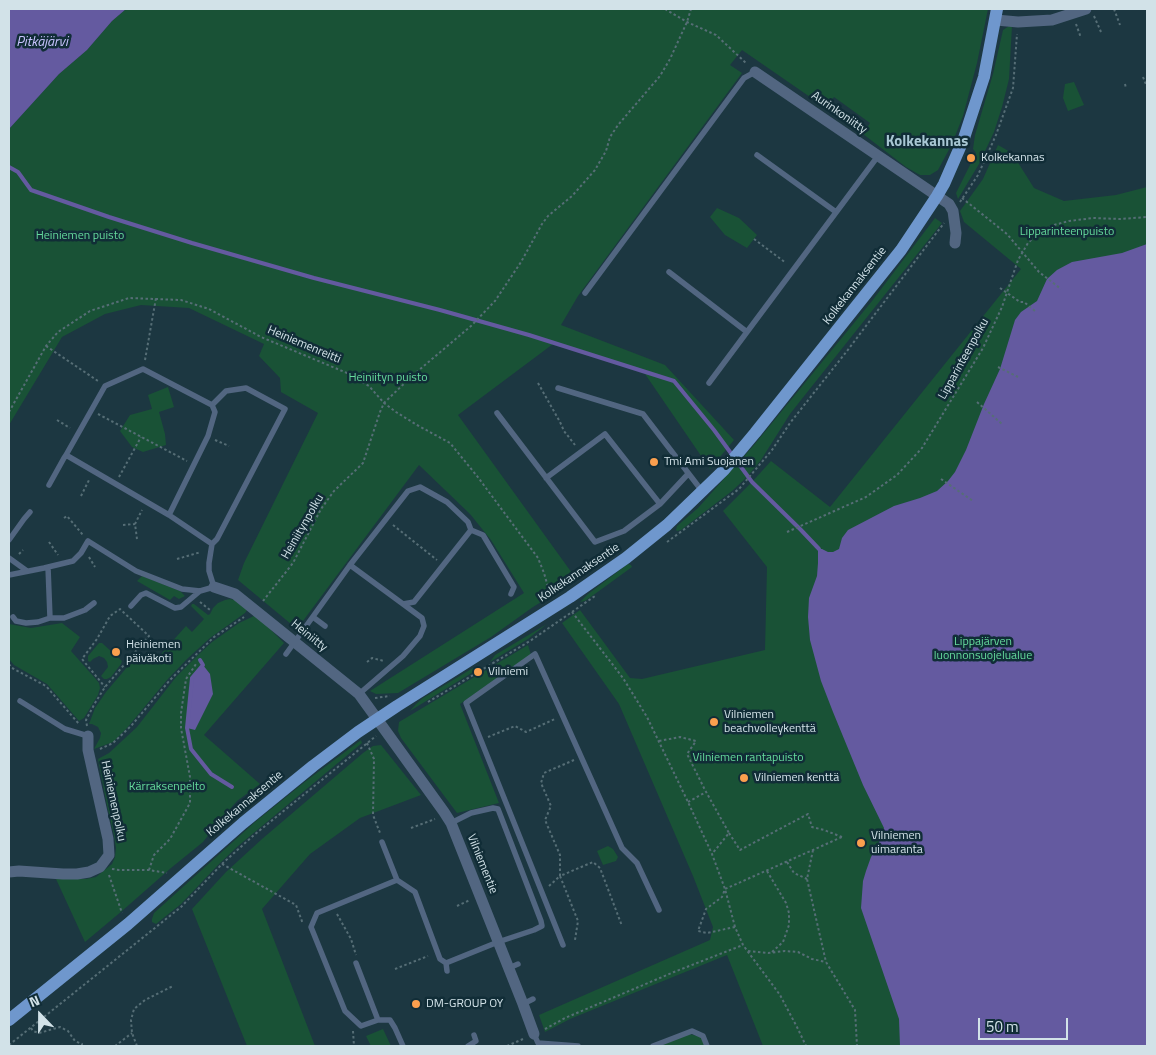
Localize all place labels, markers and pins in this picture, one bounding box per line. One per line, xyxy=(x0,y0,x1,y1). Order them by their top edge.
place label: Kolkekannas xyxy=(981,151,1045,165)
marker: Kolkekannas xyxy=(965,152,977,164)
place label: Tmi Ami Suojanen xyxy=(664,455,754,469)
marker: Tmi Ami Suojanen xyxy=(648,456,660,468)
place label: Heiniemen päiväkoti xyxy=(126,638,180,666)
marker: Heiniemen päiväkoti xyxy=(110,646,122,658)
place label: Vilniemi xyxy=(488,665,528,679)
marker: Vilniemi xyxy=(472,666,484,678)
place label: Vilniemen beachvolleykenttä xyxy=(724,708,816,736)
marker: Vilniemen beachvolleykenttä xyxy=(708,716,720,728)
place label: Vilniemen kenttä xyxy=(754,771,839,785)
marker: Vilniemen kenttä xyxy=(738,772,750,784)
place label: Vilniemen uimaranta xyxy=(871,829,923,857)
marker: Vilniemen uimaranta xyxy=(855,837,867,849)
place label: DM-GROUP OY xyxy=(426,997,503,1011)
marker: DM-GROUP OY xyxy=(410,998,422,1010)

